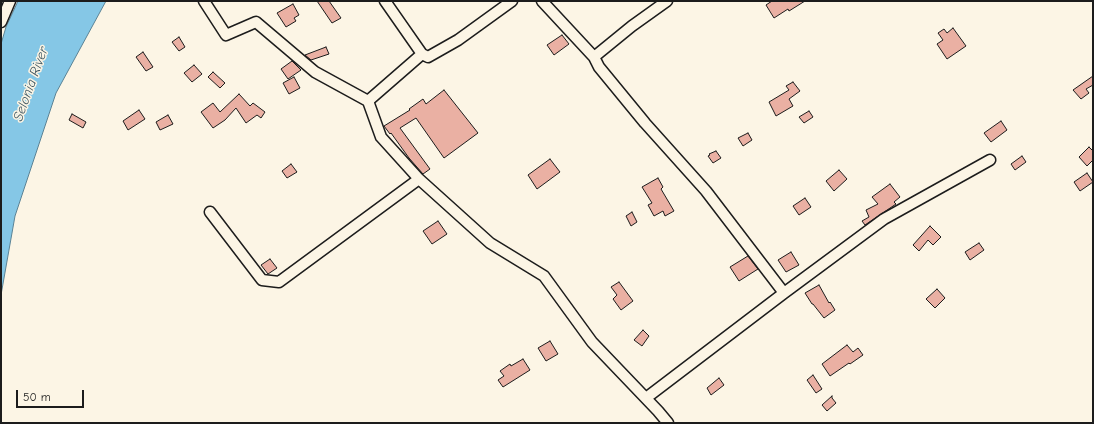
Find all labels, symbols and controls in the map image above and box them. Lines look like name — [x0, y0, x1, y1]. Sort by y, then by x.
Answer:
water label: Selonia River — [10, 45, 52, 123]
scale bar — [18, 382, 86, 408]
text: 50 m — [23, 390, 51, 404]

